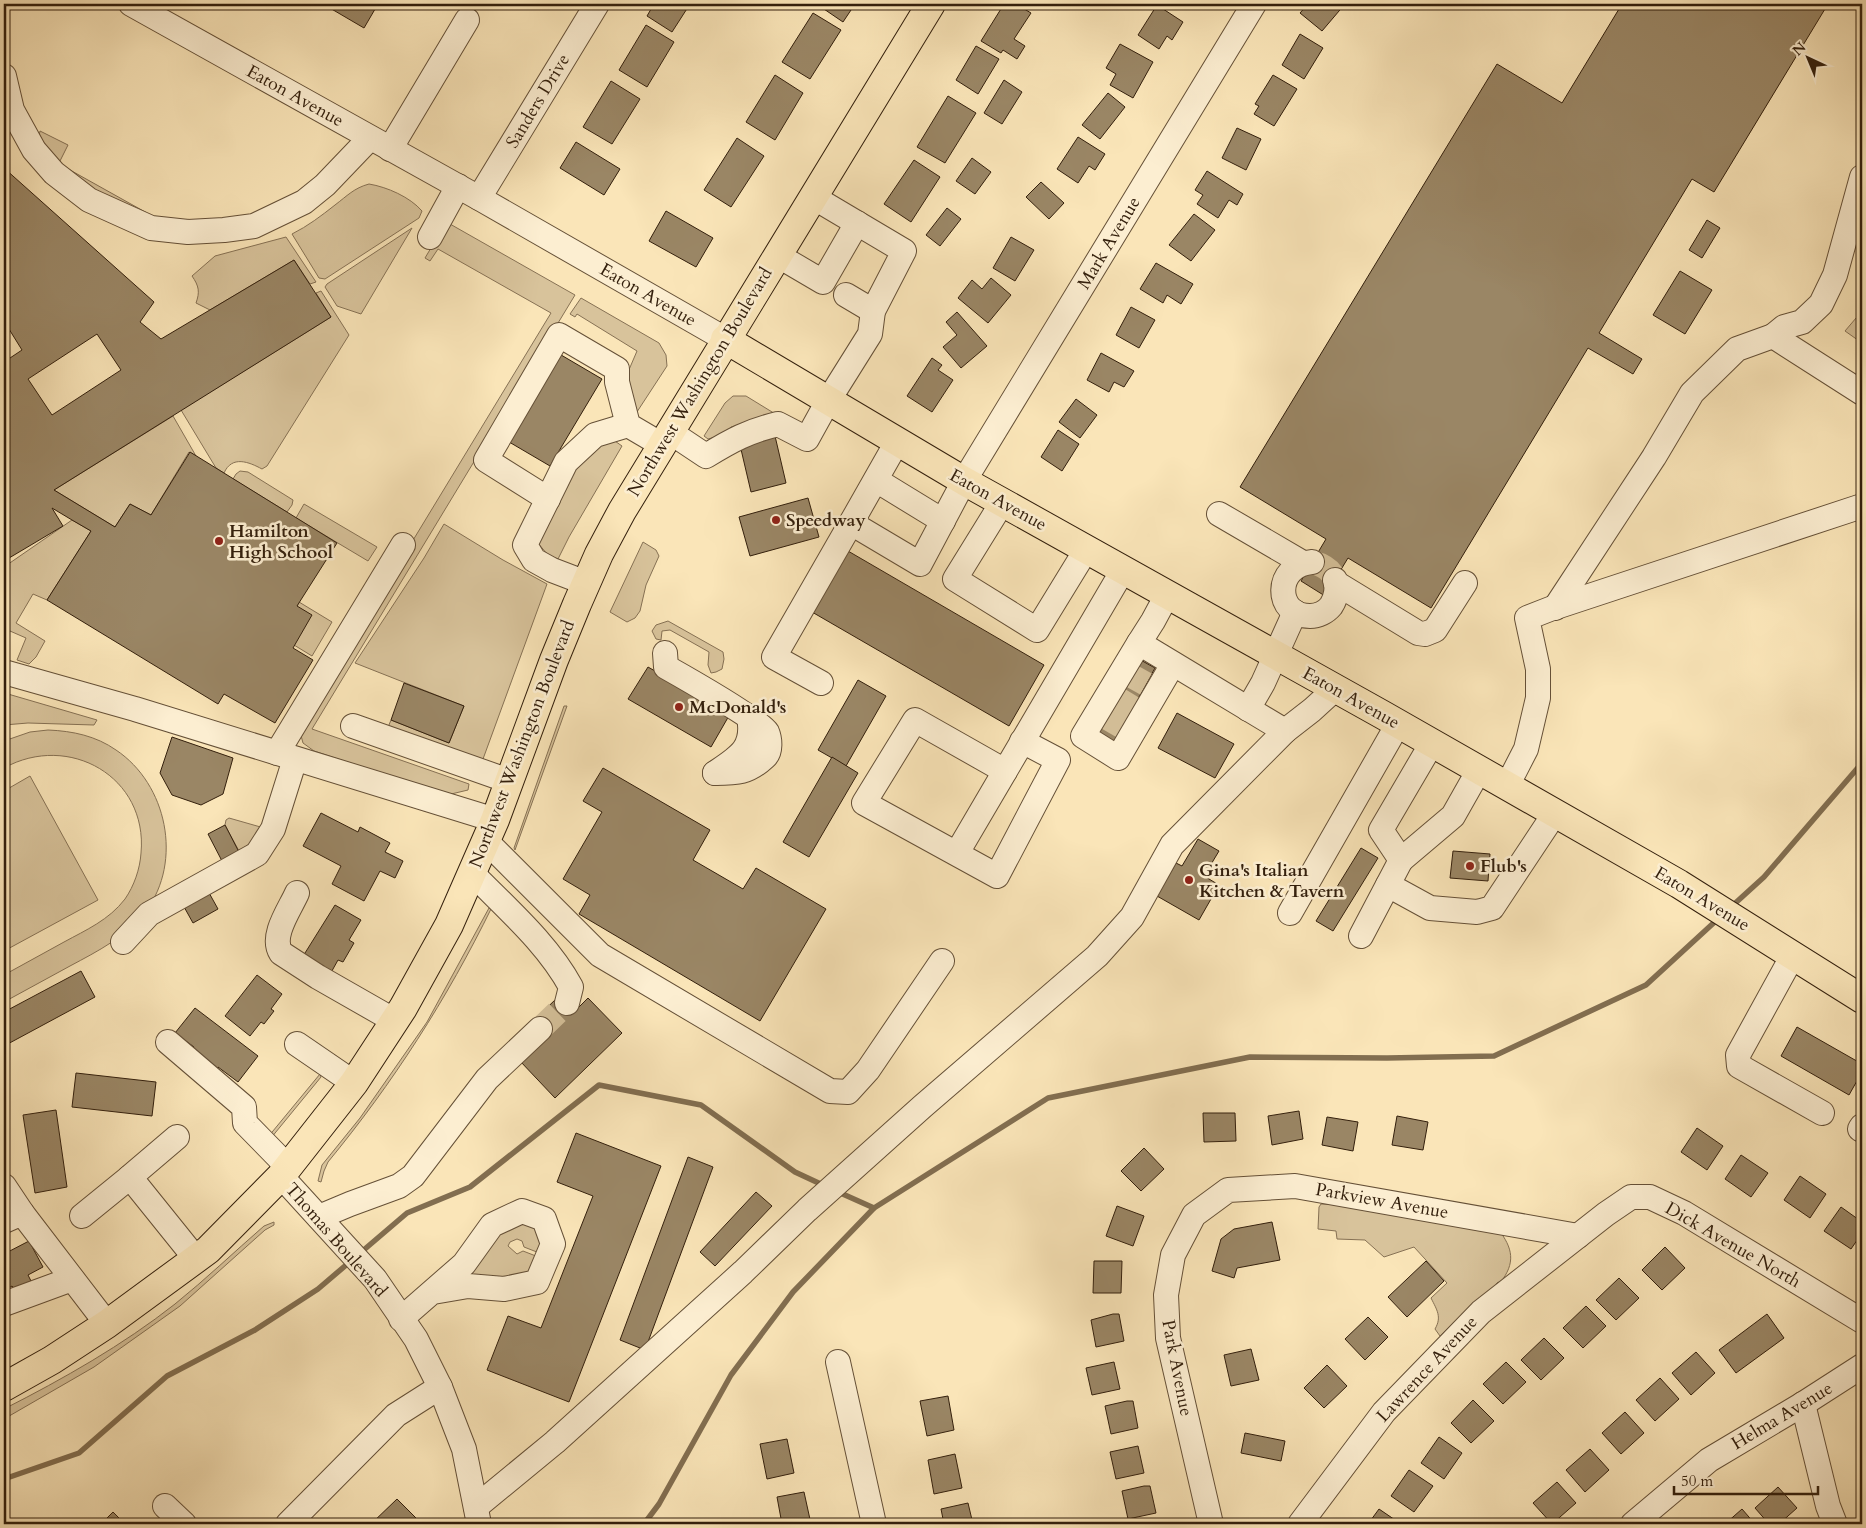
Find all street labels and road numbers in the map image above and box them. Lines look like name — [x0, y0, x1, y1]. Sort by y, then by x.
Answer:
street label: Sanders Drive — [500, 49, 576, 153]
street label: Eaton Avenue — [242, 59, 348, 133]
street label: Mark Avenue — [1071, 192, 1147, 294]
street label: Eaton Avenue — [595, 257, 701, 333]
street label: Northwest Washington Boulevard — [621, 262, 779, 501]
street label: Eaton Avenue — [945, 463, 1051, 537]
street label: Northwest Washington Boulevard — [463, 616, 581, 871]
street label: Eaton Avenue — [1298, 661, 1404, 735]
street label: Eaton Avenue — [1649, 861, 1755, 937]
street label: Thomas Boulevard — [279, 1177, 393, 1303]
street label: Parkview Avenue — [1314, 1177, 1450, 1225]
street label: Dick Avenue North — [1661, 1196, 1806, 1294]
street label: Lawrence Avenue — [1371, 1310, 1483, 1428]
street label: Park Avenue — [1155, 1318, 1199, 1418]
street label: Helma Avenue — [1727, 1376, 1837, 1456]

